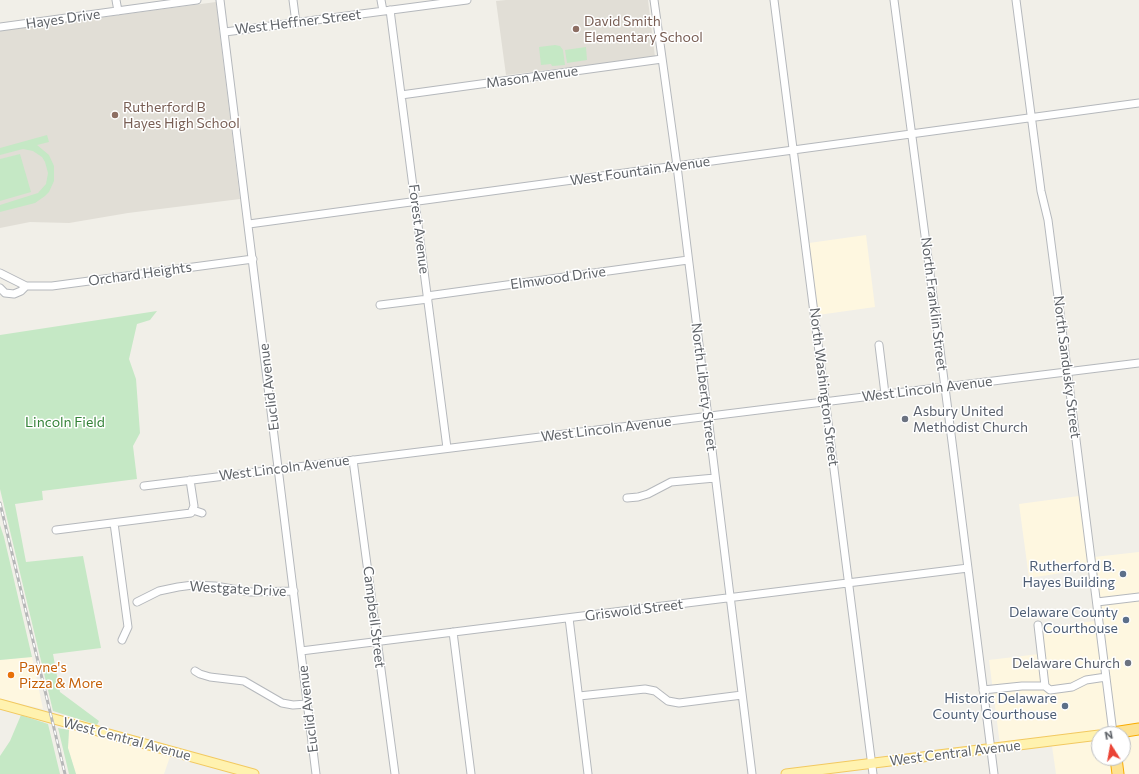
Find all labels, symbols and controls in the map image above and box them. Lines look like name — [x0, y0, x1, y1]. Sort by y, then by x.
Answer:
street label: Hayes Drive — [25, 5, 101, 33]
street label: West Heffner Street — [234, 6, 362, 38]
place label: David Smith Elementary School — [584, 13, 703, 46]
marker: David Smith Elementary School — [571, 24, 581, 34]
street label: Mason Avenue — [485, 62, 579, 92]
place label: Rutherford B Hayes High School — [123, 99, 240, 132]
marker: Rutherford B Hayes High School — [110, 110, 120, 120]
street label: West Fountain Avenue — [569, 153, 711, 189]
street label: Forest Avenue — [405, 183, 433, 275]
street label: North Franklin Street — [917, 236, 951, 372]
street label: Orchard Heights — [87, 258, 193, 290]
street label: Elmwood Drive — [509, 263, 607, 293]
street label: North Sandusky Street — [1050, 295, 1084, 439]
street label: North Washington Street — [806, 307, 842, 467]
street label: North Liberty Street — [688, 322, 720, 452]
street label: Euclid Avenue — [255, 342, 283, 432]
street label: West Lincoln Avenue — [861, 373, 993, 405]
place label: Asbury United Methodist Church — [913, 403, 1028, 436]
street label: West Lincoln Avenue — [540, 413, 672, 445]
park label: Lincoln Field — [25, 414, 105, 430]
marker: Asbury United Methodist Church — [900, 414, 910, 424]
street label: West Lincoln Avenue — [218, 452, 350, 484]
place label: Rutherford B. Hayes Building — [1023, 558, 1115, 590]
street label: Campbell Street — [359, 565, 389, 669]
marker: Rutherford B. Hayes Building — [1118, 569, 1128, 579]
street label: Westgate Drive — [189, 578, 287, 600]
street label: Griswold Street — [584, 596, 684, 624]
place label: Delaware County Courthouse — [1009, 604, 1118, 636]
marker: Delaware County Courthouse — [1121, 615, 1131, 625]
place label: Delaware Church — [1012, 655, 1120, 671]
marker: Delaware Church — [1123, 658, 1133, 668]
place label: Payne's Pizza & More — [19, 659, 103, 692]
street label: Euclid Avenue — [294, 664, 322, 754]
marker: Payne's Pizza & More — [6, 670, 16, 680]
place label: Historic Delaware County Courthouse — [932, 690, 1057, 722]
marker: Historic Delaware County Courthouse — [1060, 701, 1070, 711]
street label: West Central Avenue — [61, 714, 193, 764]
north arrow — [1091, 726, 1131, 766]
text: N — [1104, 728, 1114, 742]
street label: West Central Avenue — [889, 737, 1021, 769]

